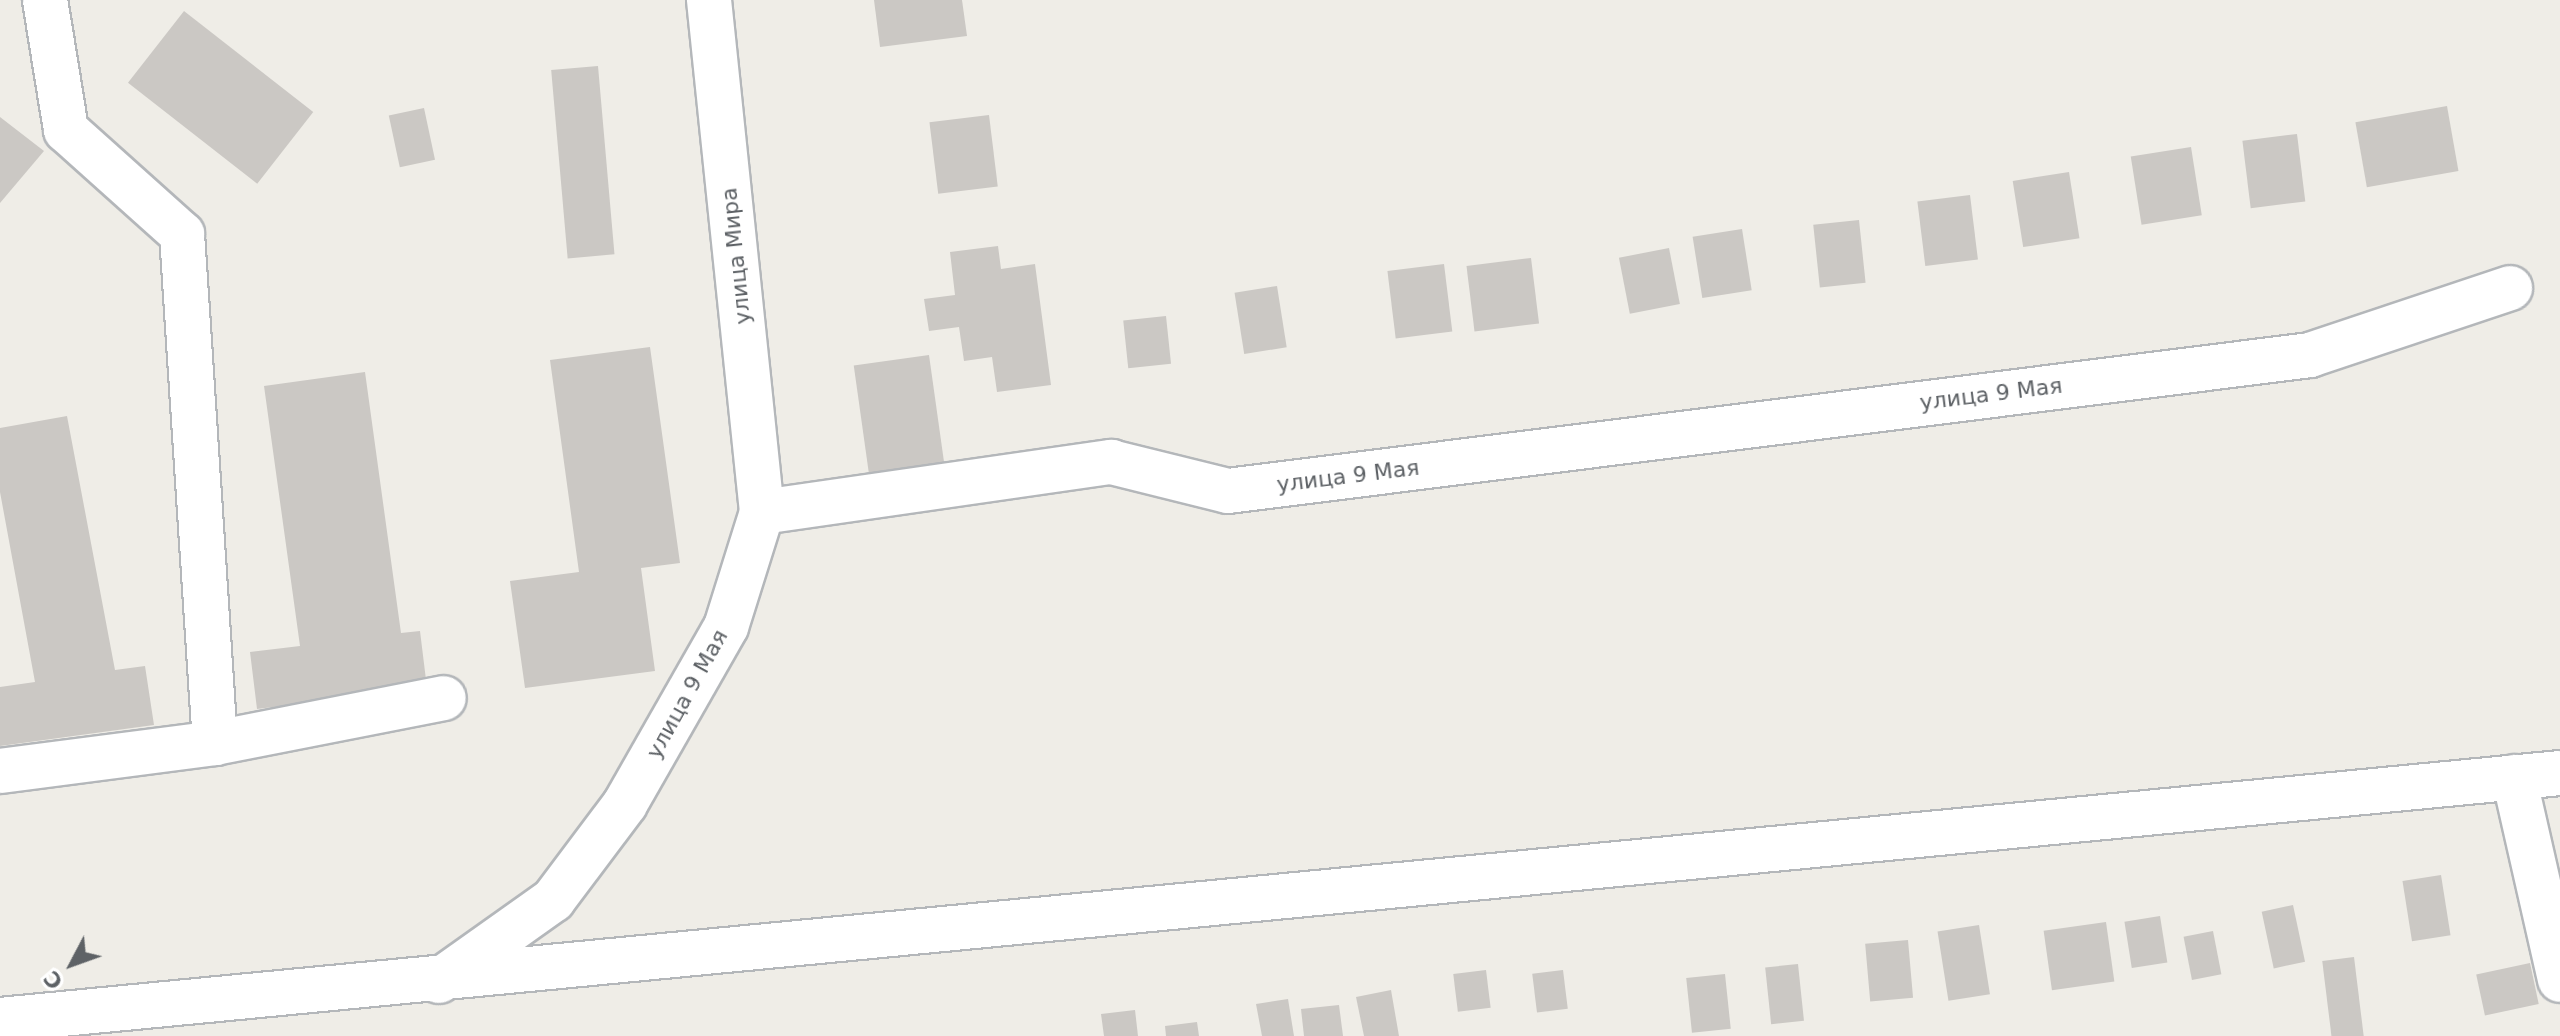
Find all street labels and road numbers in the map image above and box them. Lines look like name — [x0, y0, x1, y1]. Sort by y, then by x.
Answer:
street label: улица Мира — [716, 186, 756, 326]
street label: улица 9 Мая — [1918, 372, 2064, 416]
street label: улица 9 Мая — [1275, 454, 1421, 498]
street label: улица 9 Мая — [641, 625, 733, 763]

